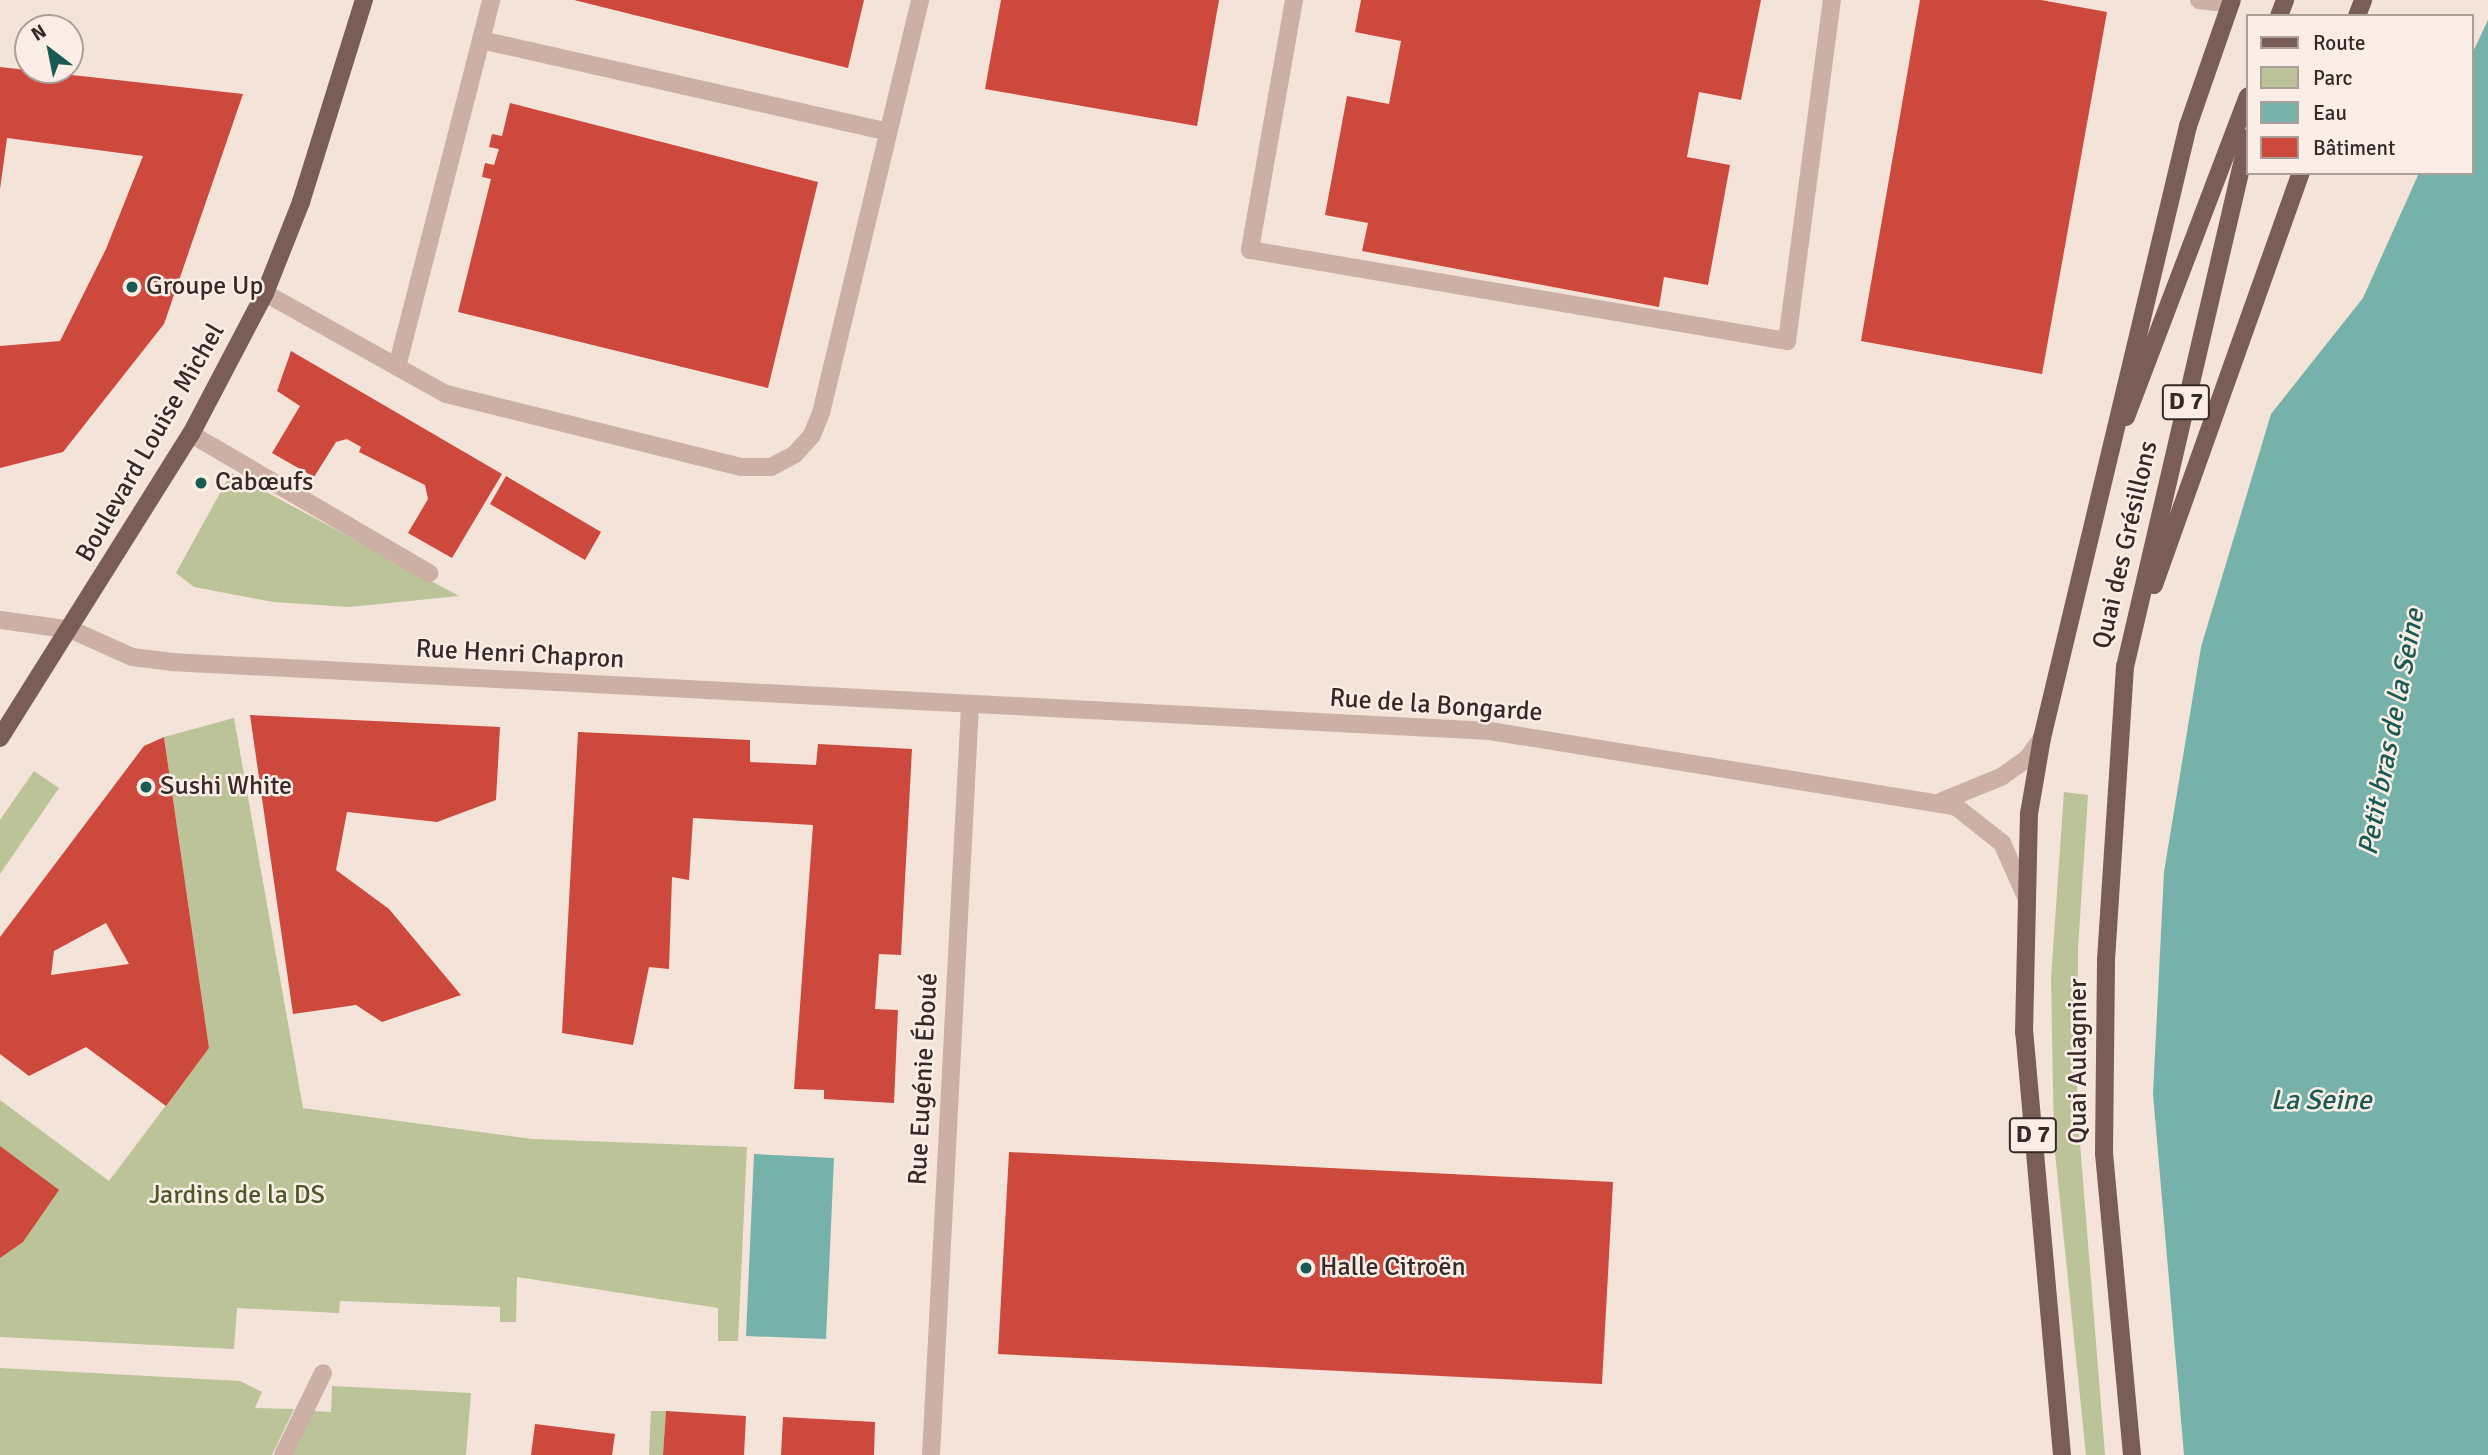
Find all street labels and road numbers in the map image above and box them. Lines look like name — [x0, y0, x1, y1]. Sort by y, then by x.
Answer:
street label: Boulevard Louise Michel — [70, 318, 232, 568]
road number: D 7 — [2162, 382, 2210, 422]
street label: Quai des Grésillons — [2087, 438, 2165, 652]
street label: Rue Henri Chapron — [415, 634, 625, 676]
street label: Rue de la Bongarde — [1328, 683, 1544, 729]
street label: Rue Eugénie Éboué — [903, 972, 945, 1186]
street label: Quai Aulagnier — [2063, 978, 2095, 1144]
road number: D 7 — [2008, 1114, 2058, 1156]

